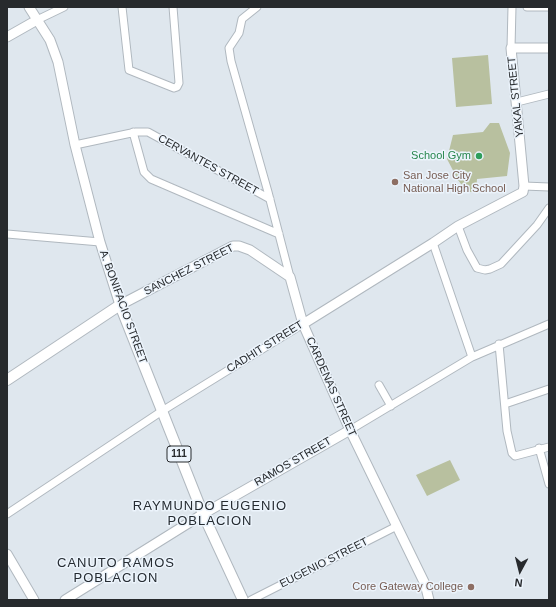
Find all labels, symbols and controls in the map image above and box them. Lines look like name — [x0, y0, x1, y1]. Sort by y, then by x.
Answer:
street label: YAKAL STREET — [505, 56, 527, 138]
street label: CERVANTES STREET — [156, 132, 260, 198]
place label: School Gym — [411, 149, 471, 163]
marker: School Gym — [474, 151, 484, 161]
place label: San Jose City National High School — [403, 169, 506, 195]
marker: San Jose City National High School — [390, 177, 400, 187]
street label: SANCHEZ STREET — [142, 242, 236, 298]
street label: A. BONIFACIO STREET — [96, 248, 150, 366]
street label: CADHIT STREET — [224, 318, 306, 376]
street label: CARDENAS STREET — [303, 335, 359, 439]
street label: RAMOS STREET — [252, 435, 334, 489]
road number: 111 — [167, 446, 191, 462]
district label: RAYMUNDO EUGENIO POBLACION — [133, 498, 287, 529]
street label: EUGENIO STREET — [278, 535, 370, 591]
north arrow — [500, 551, 540, 591]
district label: CANUTO RAMOS POBLACION — [57, 555, 175, 586]
text: N — [514, 576, 523, 589]
place label: Core Gateway College — [352, 580, 463, 594]
marker: Core Gateway College — [466, 582, 476, 592]

